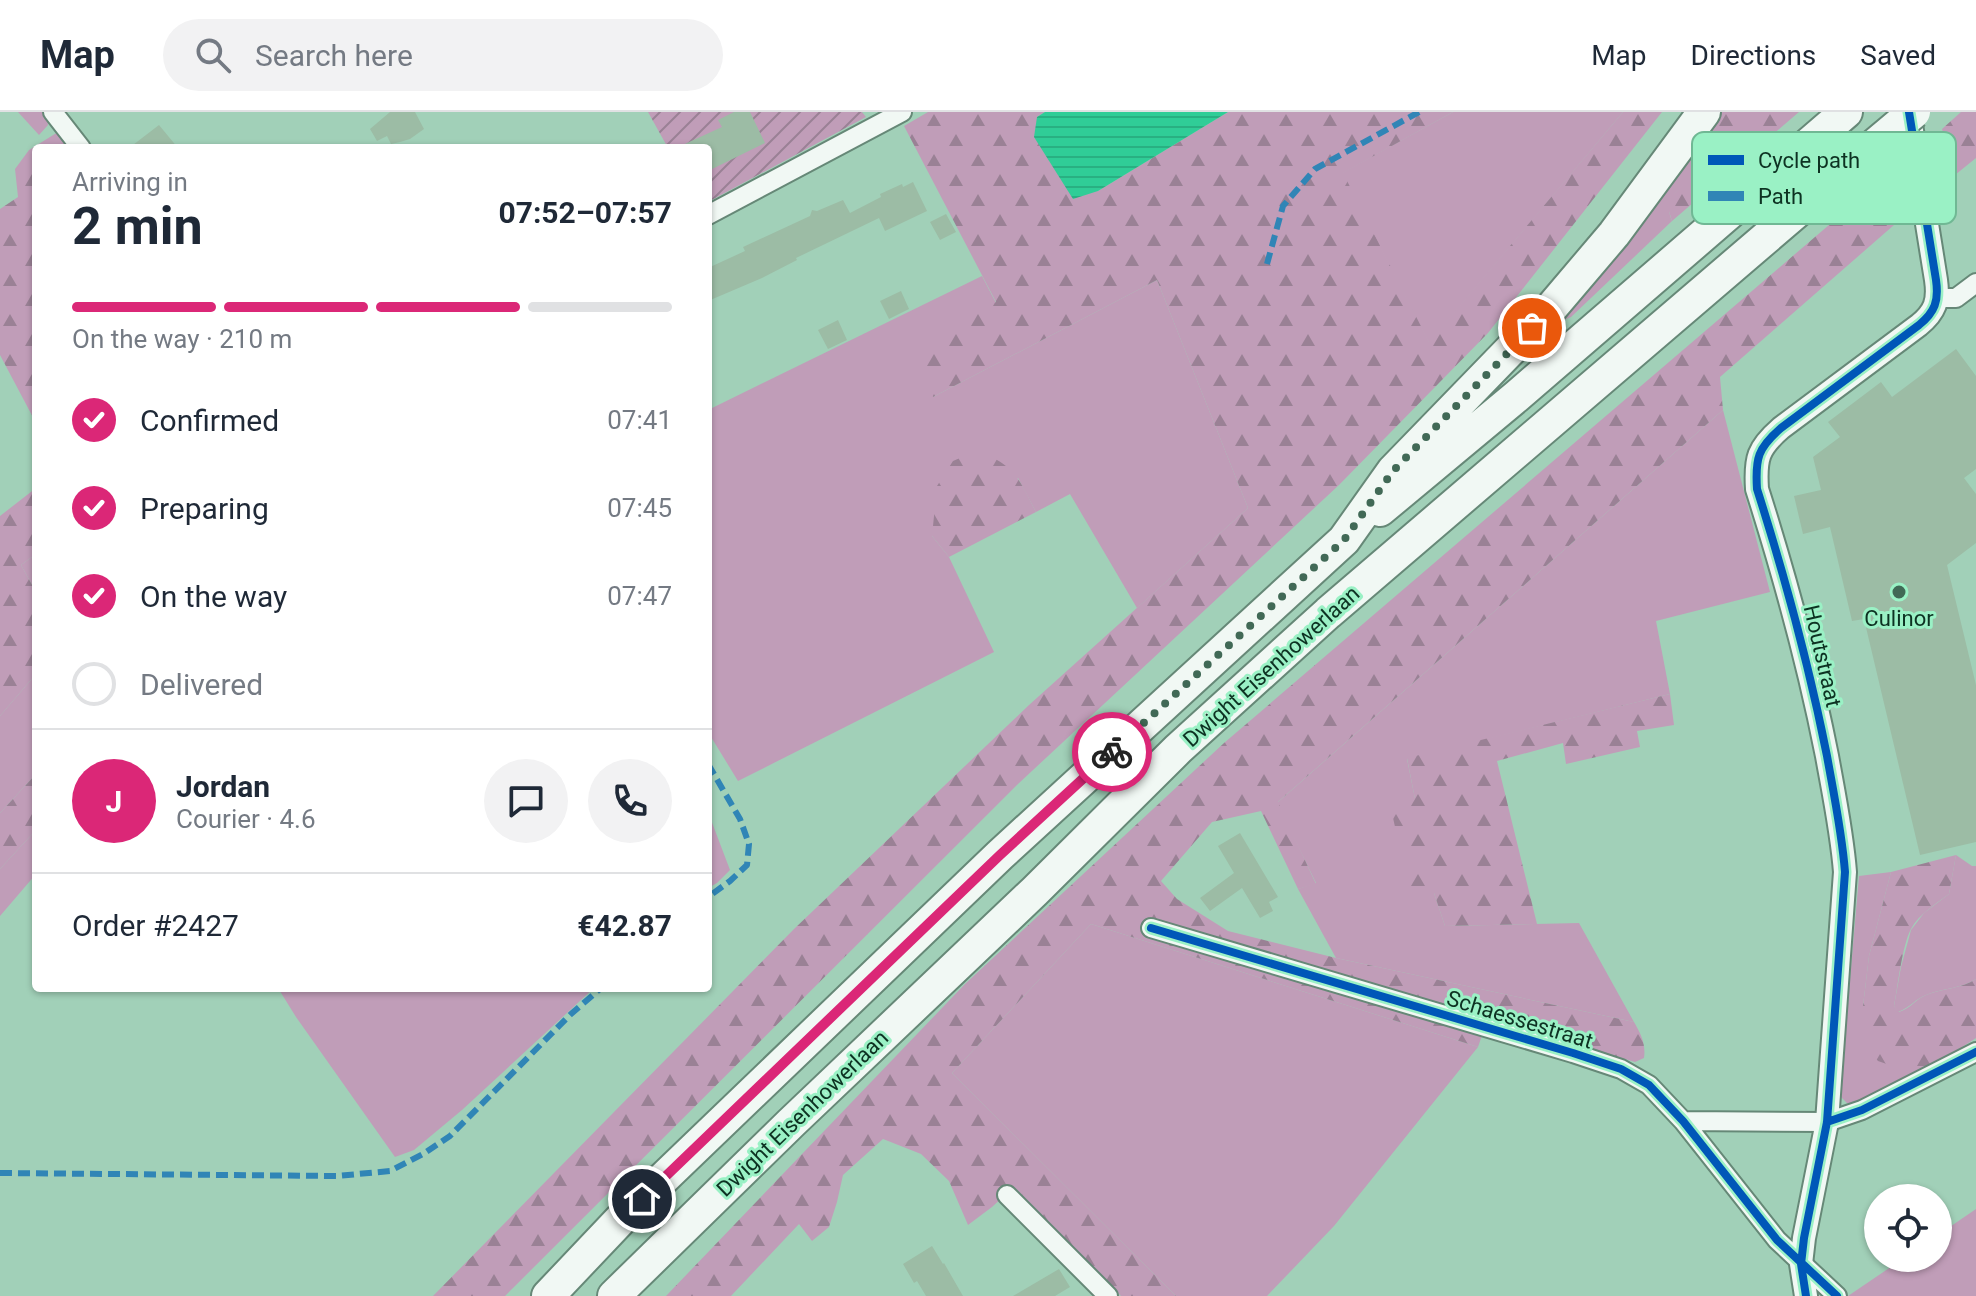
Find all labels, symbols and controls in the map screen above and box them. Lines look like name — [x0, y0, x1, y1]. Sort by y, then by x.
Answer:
search box — [163, 19, 723, 91]
text: Map — [40, 33, 115, 77]
icon: search — [191, 33, 235, 77]
text: Search here — [255, 38, 413, 73]
text: Map — [1591, 39, 1647, 72]
text: Directions — [1691, 39, 1816, 72]
text: Saved — [1860, 39, 1936, 72]
legend — [1692, 132, 1956, 224]
text: Cycle path — [1758, 148, 1860, 173]
text: Arriving in — [72, 167, 188, 197]
text: Path — [1758, 184, 1803, 209]
text: 07:52–07:57 — [498, 195, 672, 230]
text: 2 min — [72, 196, 203, 257]
pin — [1498, 294, 1566, 362]
icon: bag — [1510, 306, 1554, 350]
text: On the way · 210 m — [72, 324, 292, 354]
icon: check — [72, 398, 116, 442]
text: Confirmed — [140, 403, 279, 438]
text: 07:41 — [607, 405, 672, 435]
icon: check — [72, 486, 116, 530]
text: Preparing — [140, 491, 269, 526]
text: 07:45 — [607, 493, 672, 523]
icon: check — [72, 574, 116, 618]
text: On the way — [140, 579, 287, 614]
text: 07:47 — [607, 581, 672, 611]
street label: Dwight Eisenhowerlaan — [1178, 581, 1364, 752]
marker: Culinor — [1890, 583, 1908, 601]
street label: Houtstraat — [1799, 602, 1846, 710]
place label: Culinor — [1864, 606, 1934, 631]
text: Delivered — [140, 667, 263, 702]
courier — [1072, 712, 1152, 792]
icon: bike — [1090, 730, 1134, 774]
button: chat — [484, 759, 568, 843]
button: phone — [588, 759, 672, 843]
text: Jordan — [176, 769, 270, 804]
text: J — [106, 784, 122, 819]
text: Courier · 4.6 — [176, 804, 316, 834]
text: Order #2427 — [72, 908, 239, 943]
text: €42.87 — [577, 908, 672, 943]
street label: Schaessestraat — [1444, 985, 1596, 1054]
street label: Dwight Eisenhowerlaan — [712, 1025, 893, 1202]
pin — [608, 1165, 676, 1233]
icon: home — [620, 1177, 664, 1221]
map controls — [1864, 1184, 1952, 1272]
button: locate — [1864, 1184, 1952, 1272]

